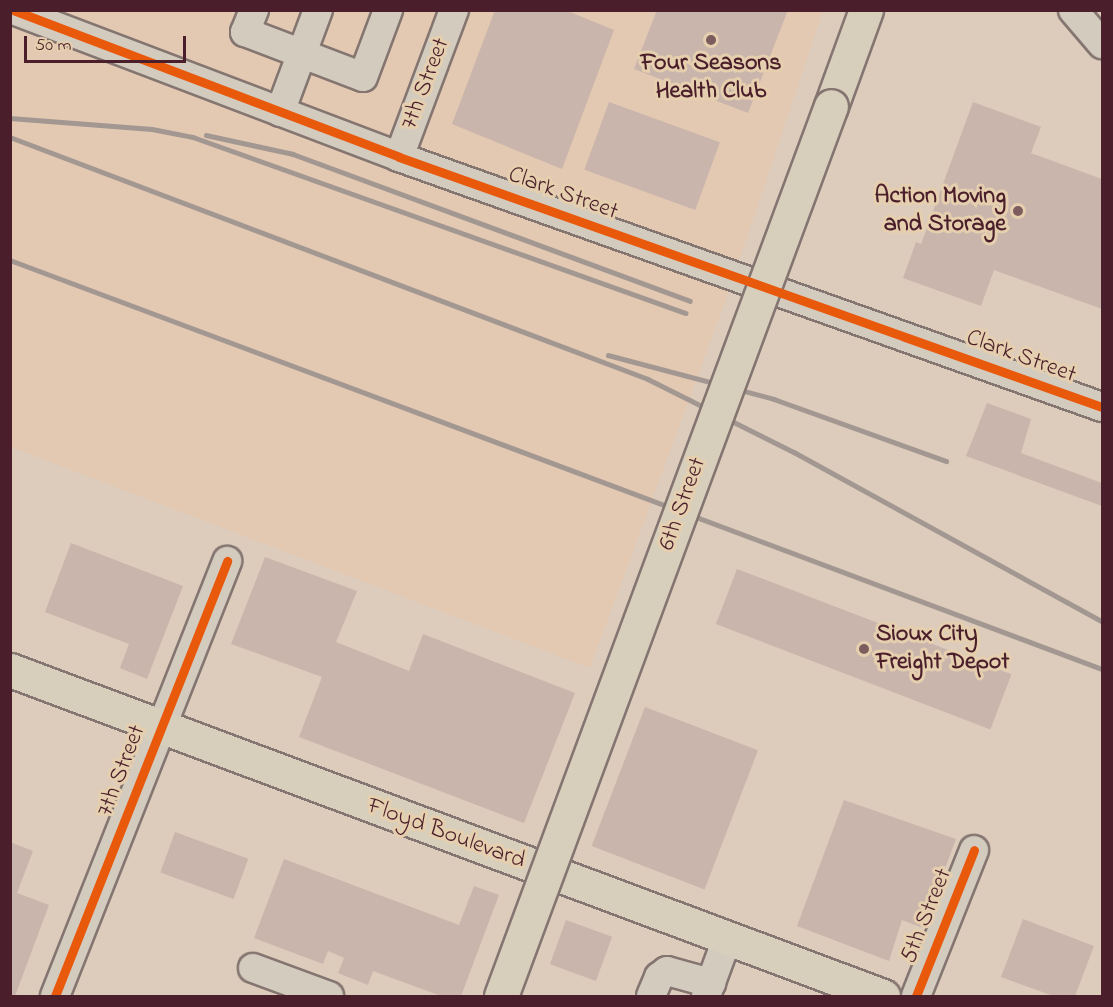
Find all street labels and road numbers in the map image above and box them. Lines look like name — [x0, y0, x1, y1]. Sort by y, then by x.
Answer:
street label: 7th Street — [395, 34, 457, 134]
street label: Clark Street — [504, 161, 622, 227]
street label: Clark Street — [962, 324, 1080, 390]
street label: 6th Street — [653, 454, 713, 554]
street label: 7th Street — [91, 721, 153, 821]
street label: Floyd Boulevard — [363, 792, 529, 876]
street label: 5th Street — [895, 864, 959, 968]

